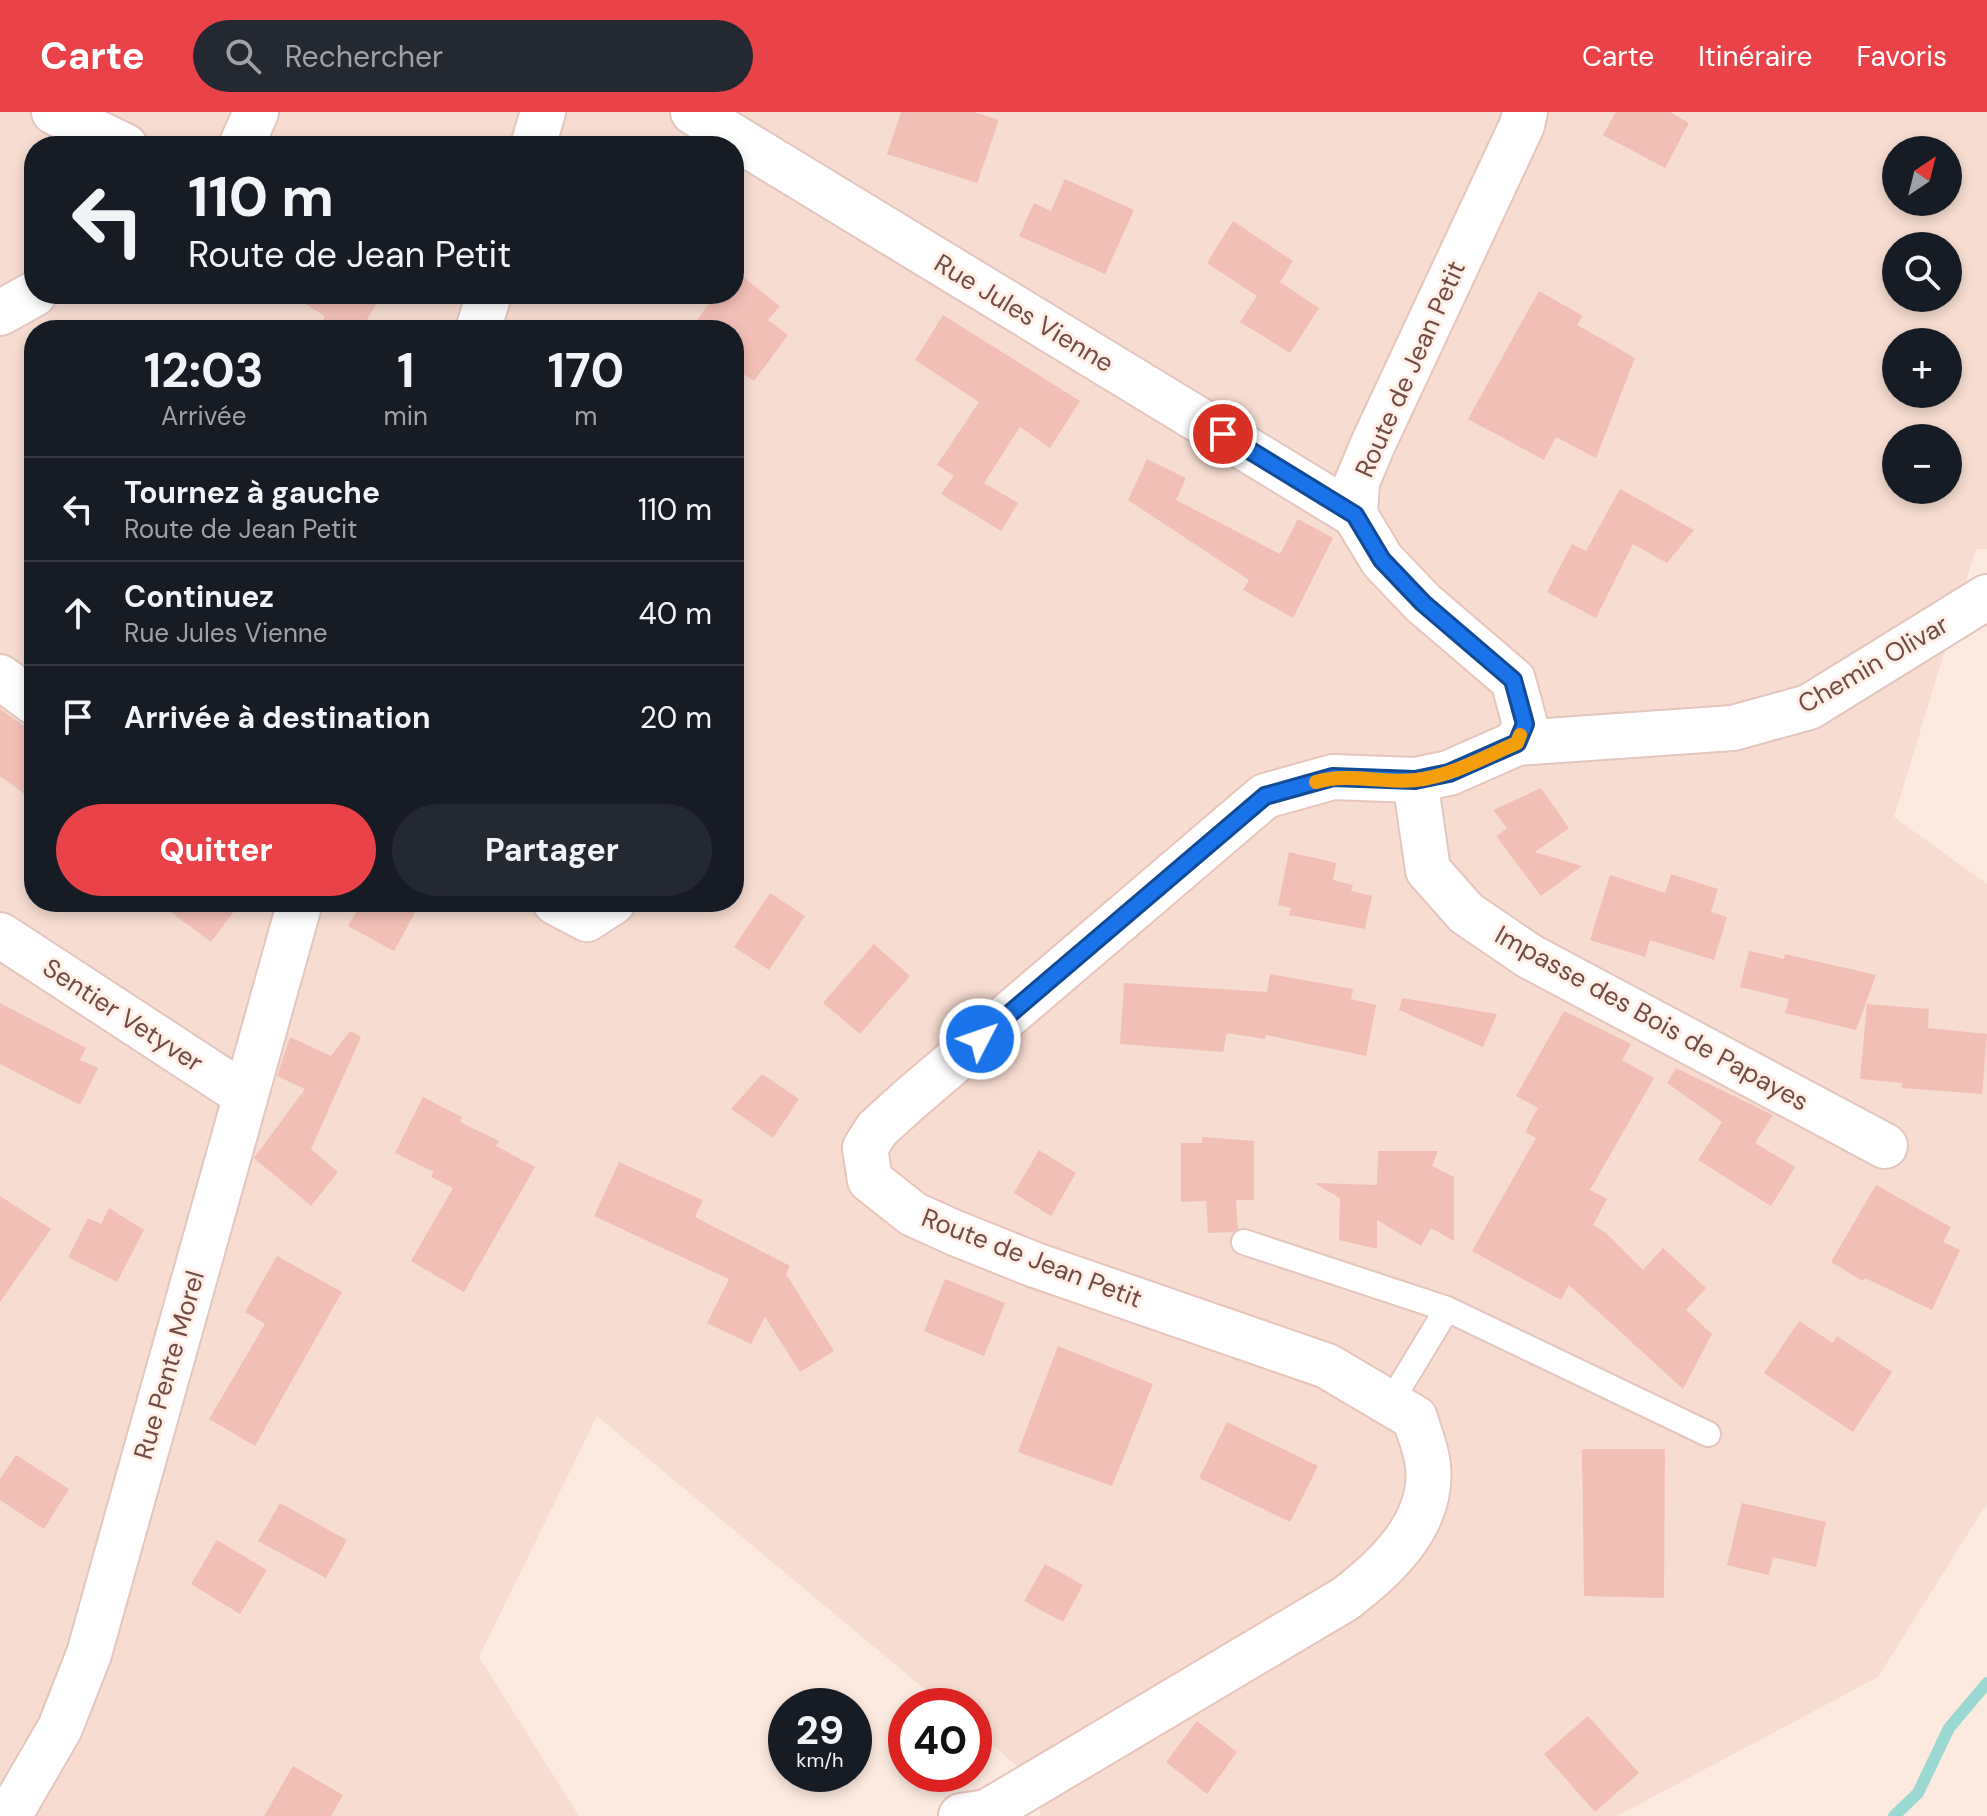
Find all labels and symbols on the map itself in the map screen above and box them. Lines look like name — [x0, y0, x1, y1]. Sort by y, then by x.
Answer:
north arrow — [1882, 136, 1962, 216]
street label: Rue Jules Vienne — [928, 246, 1120, 380]
street label: Route de Jean Petit — [1347, 255, 1473, 483]
pin — [1189, 400, 1257, 468]
street label: Chemin Olivar — [1791, 607, 1955, 721]
street label: Impasse des Bois de Papayes — [1489, 917, 1815, 1119]
street label: Sentier Vetyver — [36, 950, 210, 1080]
position arrow — [938, 997, 1022, 1081]
street label: Route de Jean Petit — [917, 1200, 1147, 1316]
street label: Rue Pente Morel — [126, 1267, 212, 1463]
speed limit sign: 40 — [888, 1688, 992, 1792]

